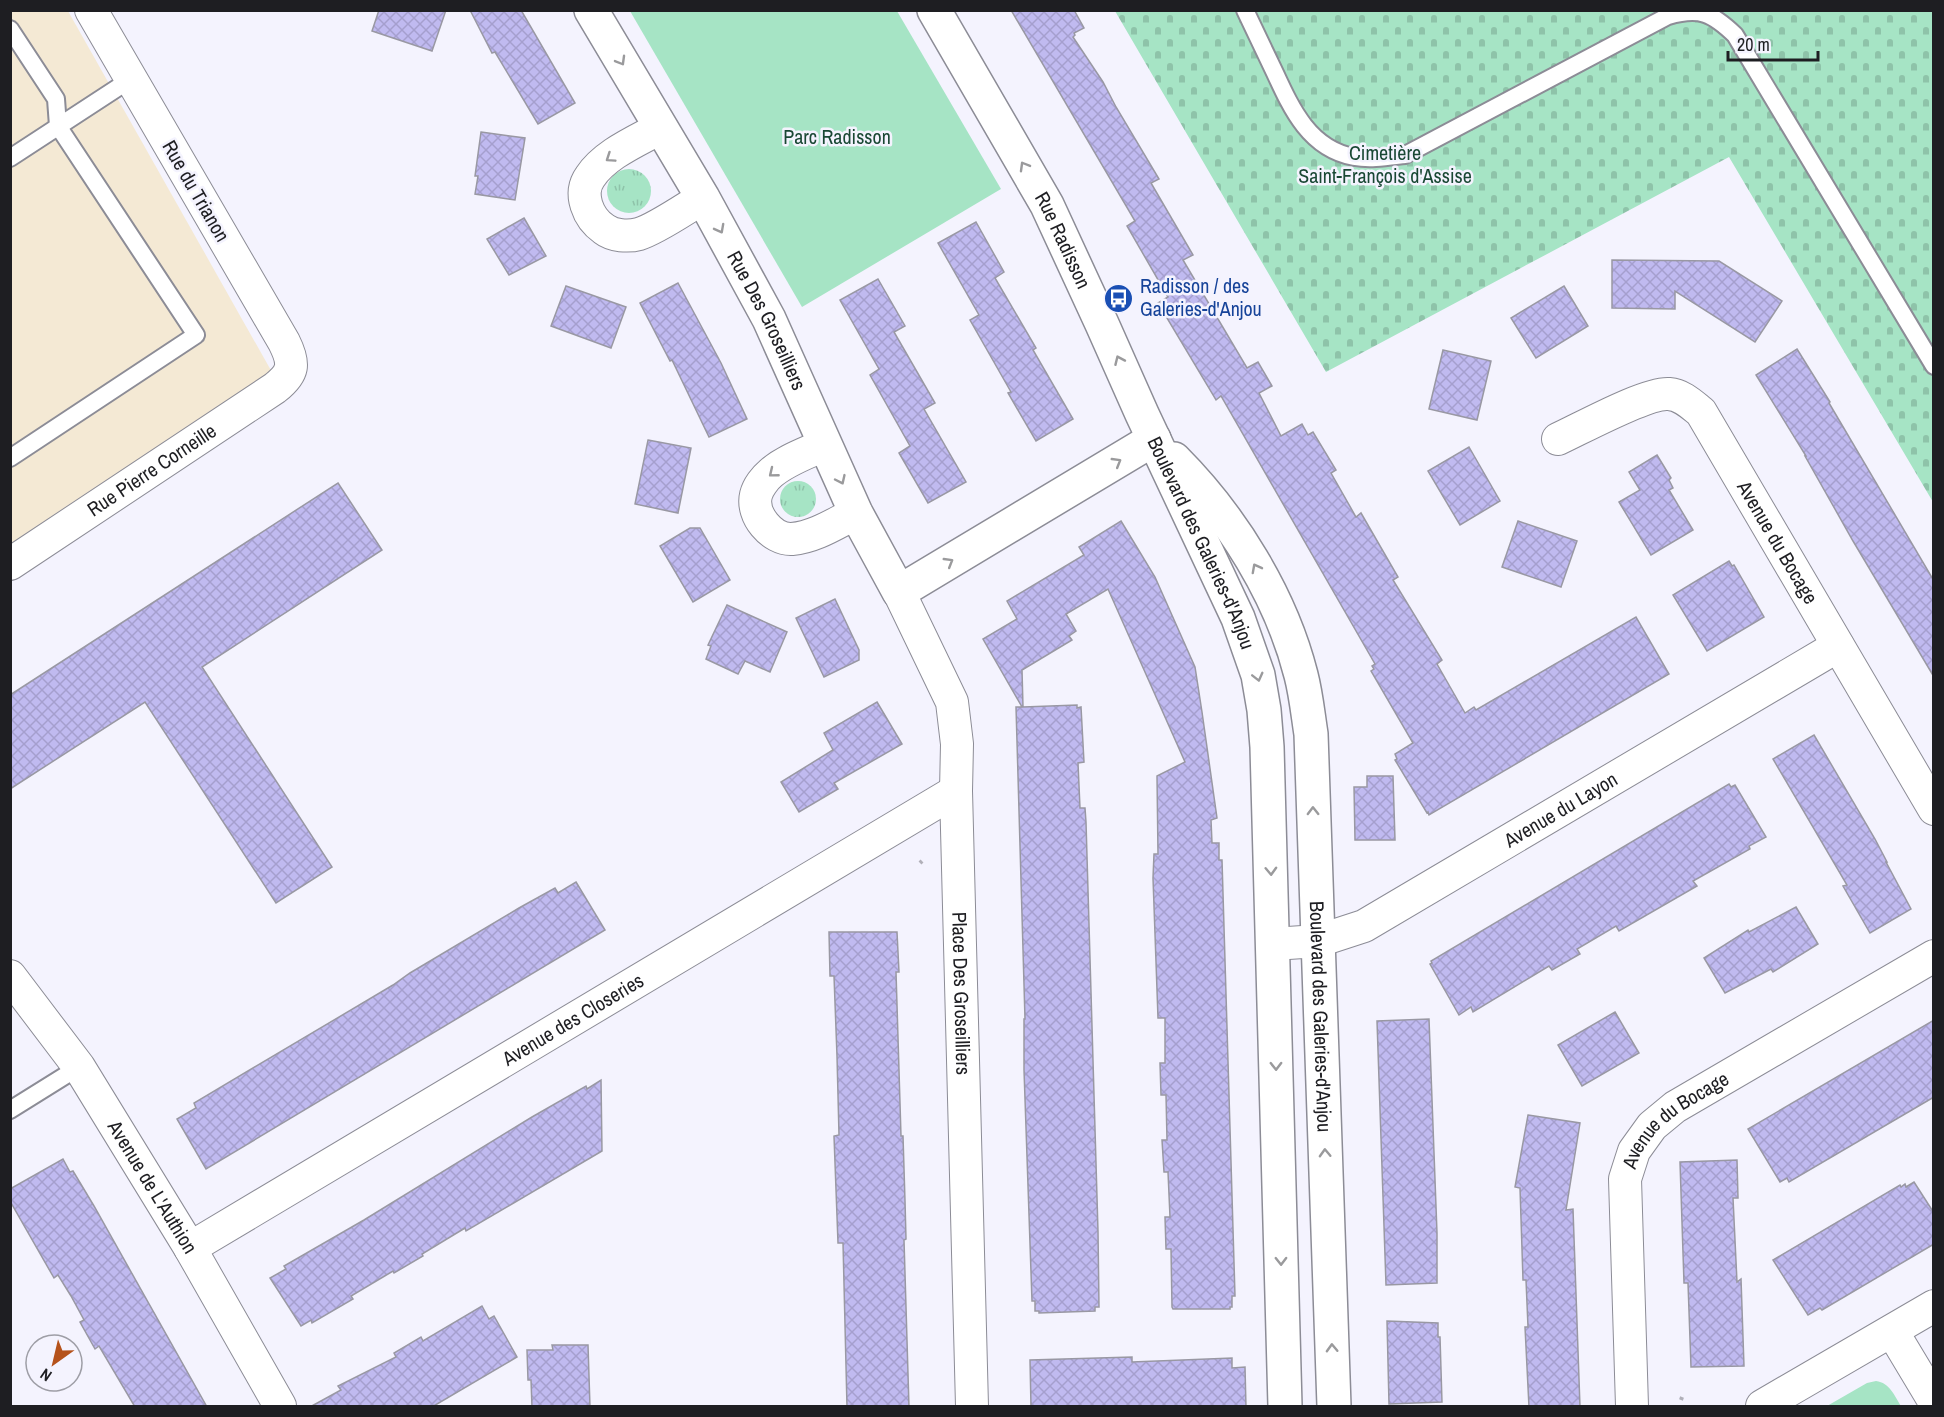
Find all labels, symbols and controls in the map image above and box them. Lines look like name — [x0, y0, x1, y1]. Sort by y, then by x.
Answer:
scale bar — [1728, 24, 1818, 62]
text: 20 m — [1737, 32, 1770, 57]
one-way arrow — [614, 55, 625, 65]
park label: Parc Radisson — [783, 123, 891, 150]
street label: Rue du Trianon — [156, 135, 236, 246]
park label: Cimetière Saint-François d'Assise — [1298, 139, 1472, 189]
one-way arrow — [606, 151, 617, 162]
one-way arrow — [1020, 162, 1031, 172]
street label: Rue Radisson — [1029, 186, 1098, 293]
one-way arrow — [713, 223, 724, 233]
street label: Rue Des Groseilliers — [721, 246, 813, 394]
place label: Radisson / des Galeries-d'Anjou — [1140, 272, 1262, 322]
bus stop icon: Radisson / des Galeries-d'Anjou — [1103, 282, 1135, 314]
one-way arrow — [1114, 356, 1126, 367]
street label: Rue Pierre Corneille — [82, 417, 221, 522]
street label: Boulevard des Galeries-d'Anjou — [1141, 432, 1262, 653]
one-way arrow — [1111, 458, 1121, 470]
one-way arrow — [769, 466, 780, 477]
one-way arrow — [833, 474, 845, 485]
street label: Avenue du Bocage — [1731, 475, 1825, 609]
one-way arrow — [943, 558, 953, 570]
one-way arrow — [1252, 564, 1263, 574]
one-way arrow — [1250, 672, 1263, 682]
street label: Avenue du Layon — [1498, 765, 1622, 854]
one-way arrow — [1307, 807, 1319, 816]
one-way arrow — [1264, 866, 1277, 875]
street label: Boulevard des Galeries-d'Anjou — [1304, 901, 1339, 1133]
street label: Place Des Groseilliers — [946, 912, 977, 1075]
street label: Avenue des Closeries — [496, 966, 648, 1072]
one-way arrow — [1270, 1061, 1282, 1070]
street label: Avenue du Bocage — [1615, 1065, 1733, 1173]
street label: Avenue de L'Authion — [101, 1114, 204, 1258]
one-way arrow — [1319, 1149, 1332, 1158]
one-way arrow — [1275, 1256, 1287, 1265]
north arrow — [24, 1333, 84, 1393]
one-way arrow — [1326, 1344, 1339, 1353]
text: N — [36, 1364, 56, 1387]

